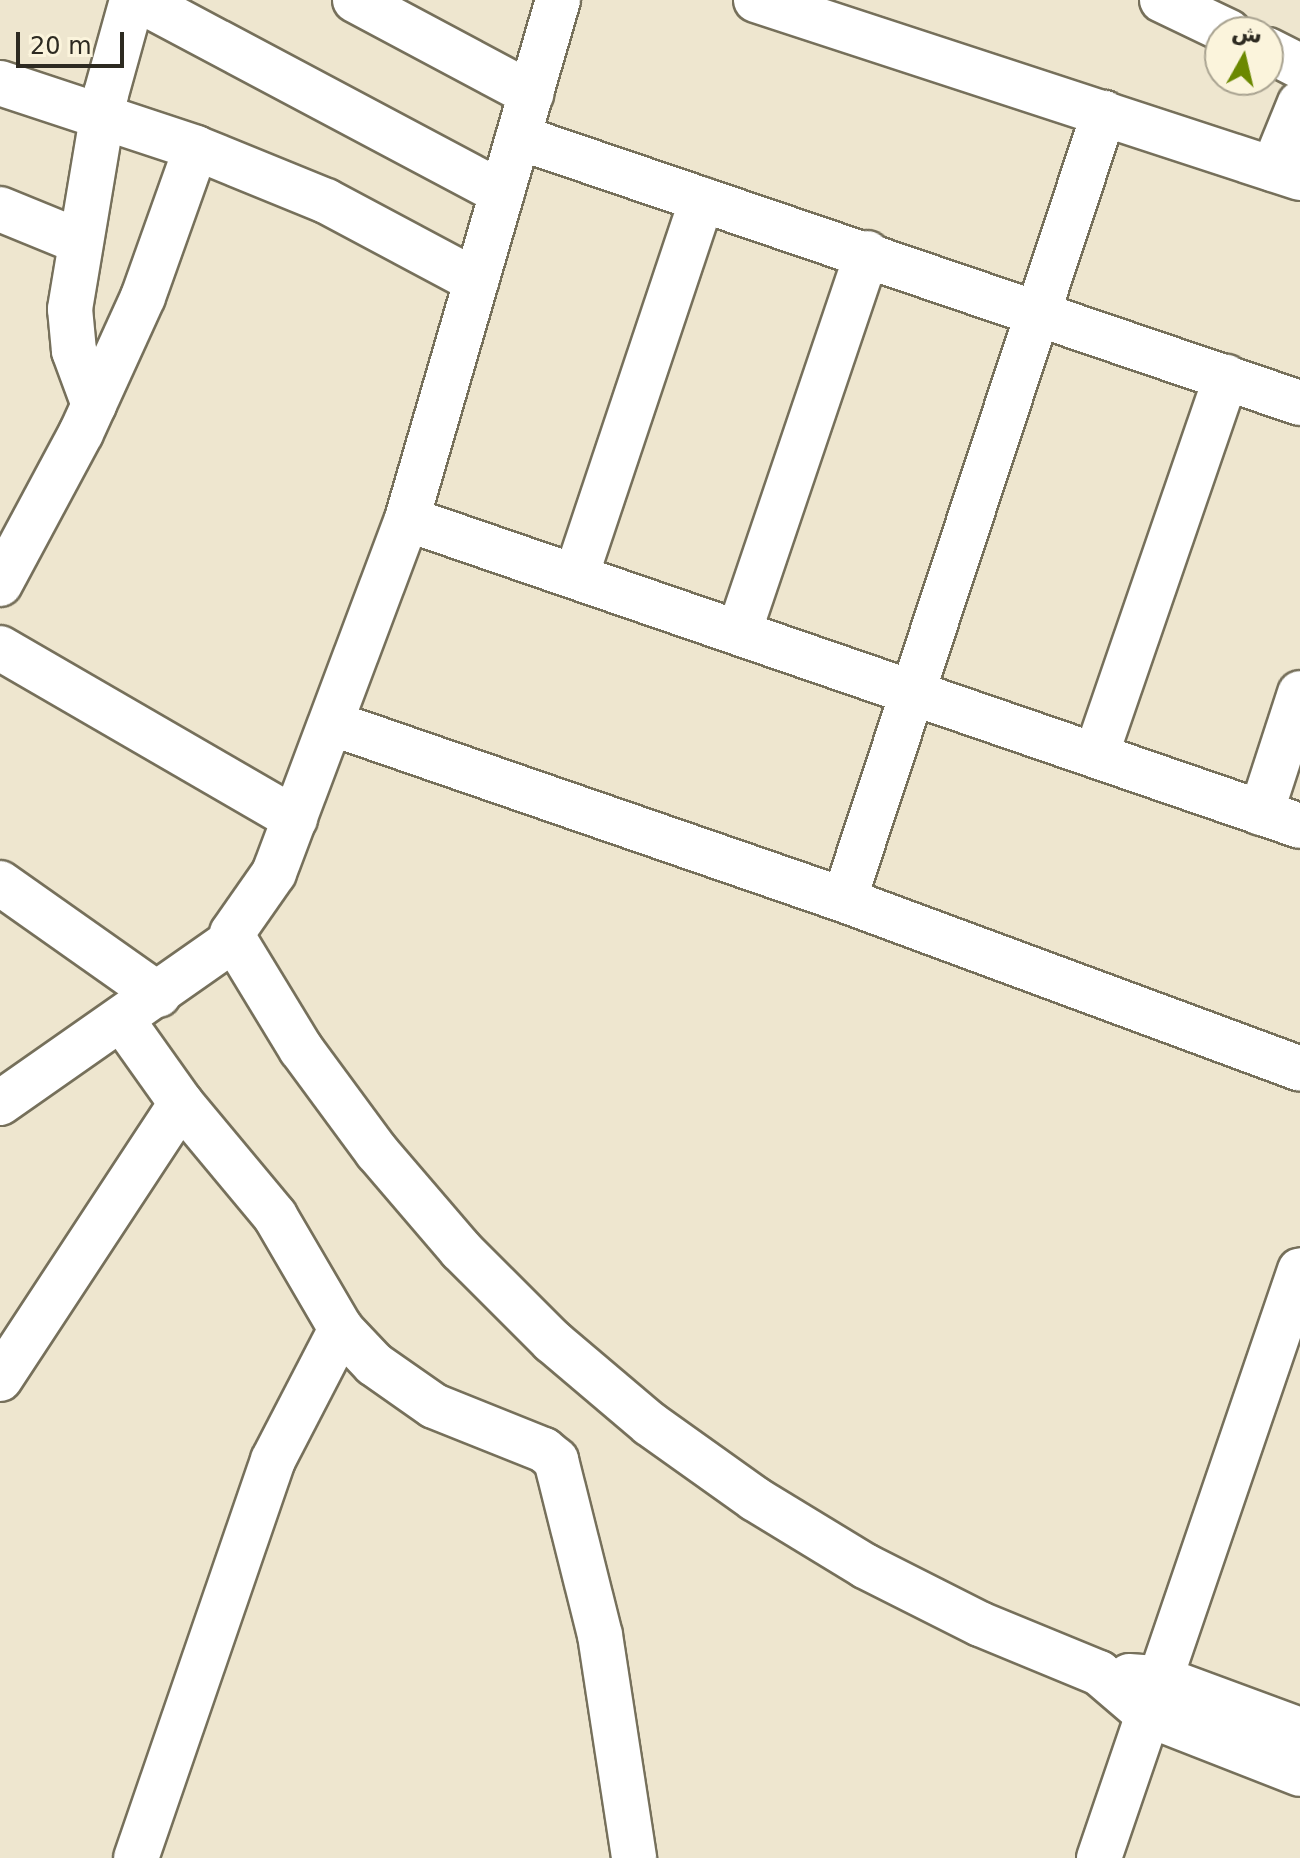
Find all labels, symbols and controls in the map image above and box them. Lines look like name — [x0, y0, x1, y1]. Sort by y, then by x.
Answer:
scale bar — [20, 16, 128, 66]
north arrow — [1204, 16, 1284, 96]
text: ش — [1230, 19, 1264, 48]
text: 20 m — [30, 32, 92, 60]

